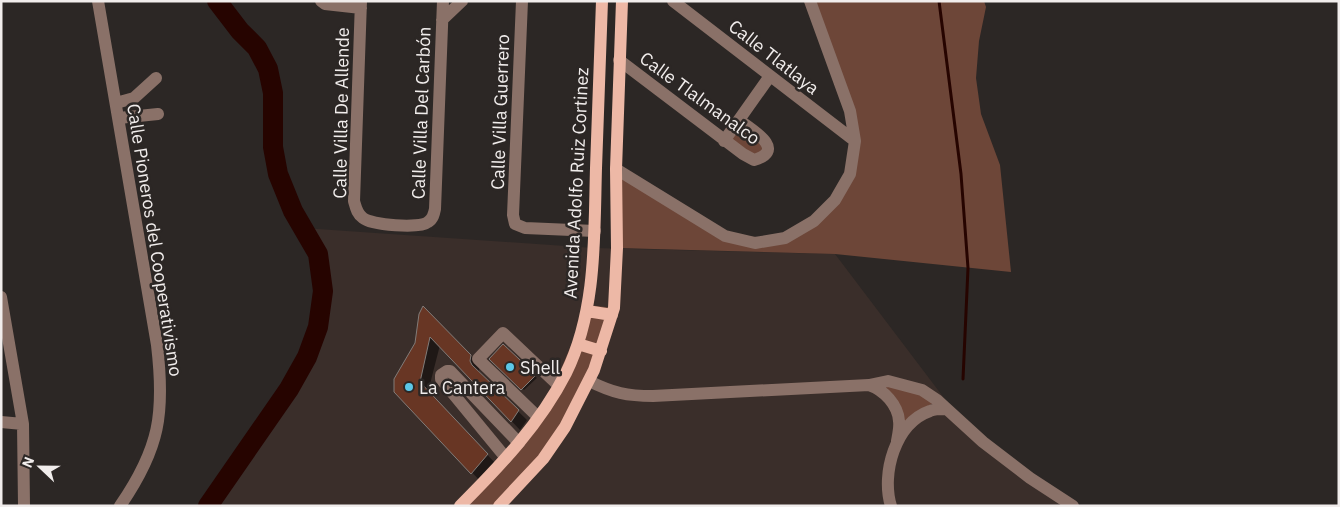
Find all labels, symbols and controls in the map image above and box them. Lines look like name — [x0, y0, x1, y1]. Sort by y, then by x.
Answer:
street label: Calle Tlatlaya — [724, 15, 824, 100]
street label: Calle Villa Del Carbón — [406, 26, 436, 200]
street label: Calle Villa De Allende — [328, 27, 354, 199]
street label: Calle Villa Guerrero — [486, 34, 514, 190]
street label: Calle Tlalmanalco — [635, 47, 765, 149]
street label: Avenida Adolfo Ruiz Cortinez — [558, 67, 594, 299]
street label: Calle Pioneros del Cooperativismo — [122, 102, 188, 378]
place label: Shell — [520, 356, 560, 379]
marker: Shell — [504, 361, 516, 373]
place label: La Cantera — [419, 376, 506, 399]
marker: La Cantera — [403, 381, 415, 393]
north arrow — [15, 442, 65, 492]
text: N — [18, 454, 38, 470]

